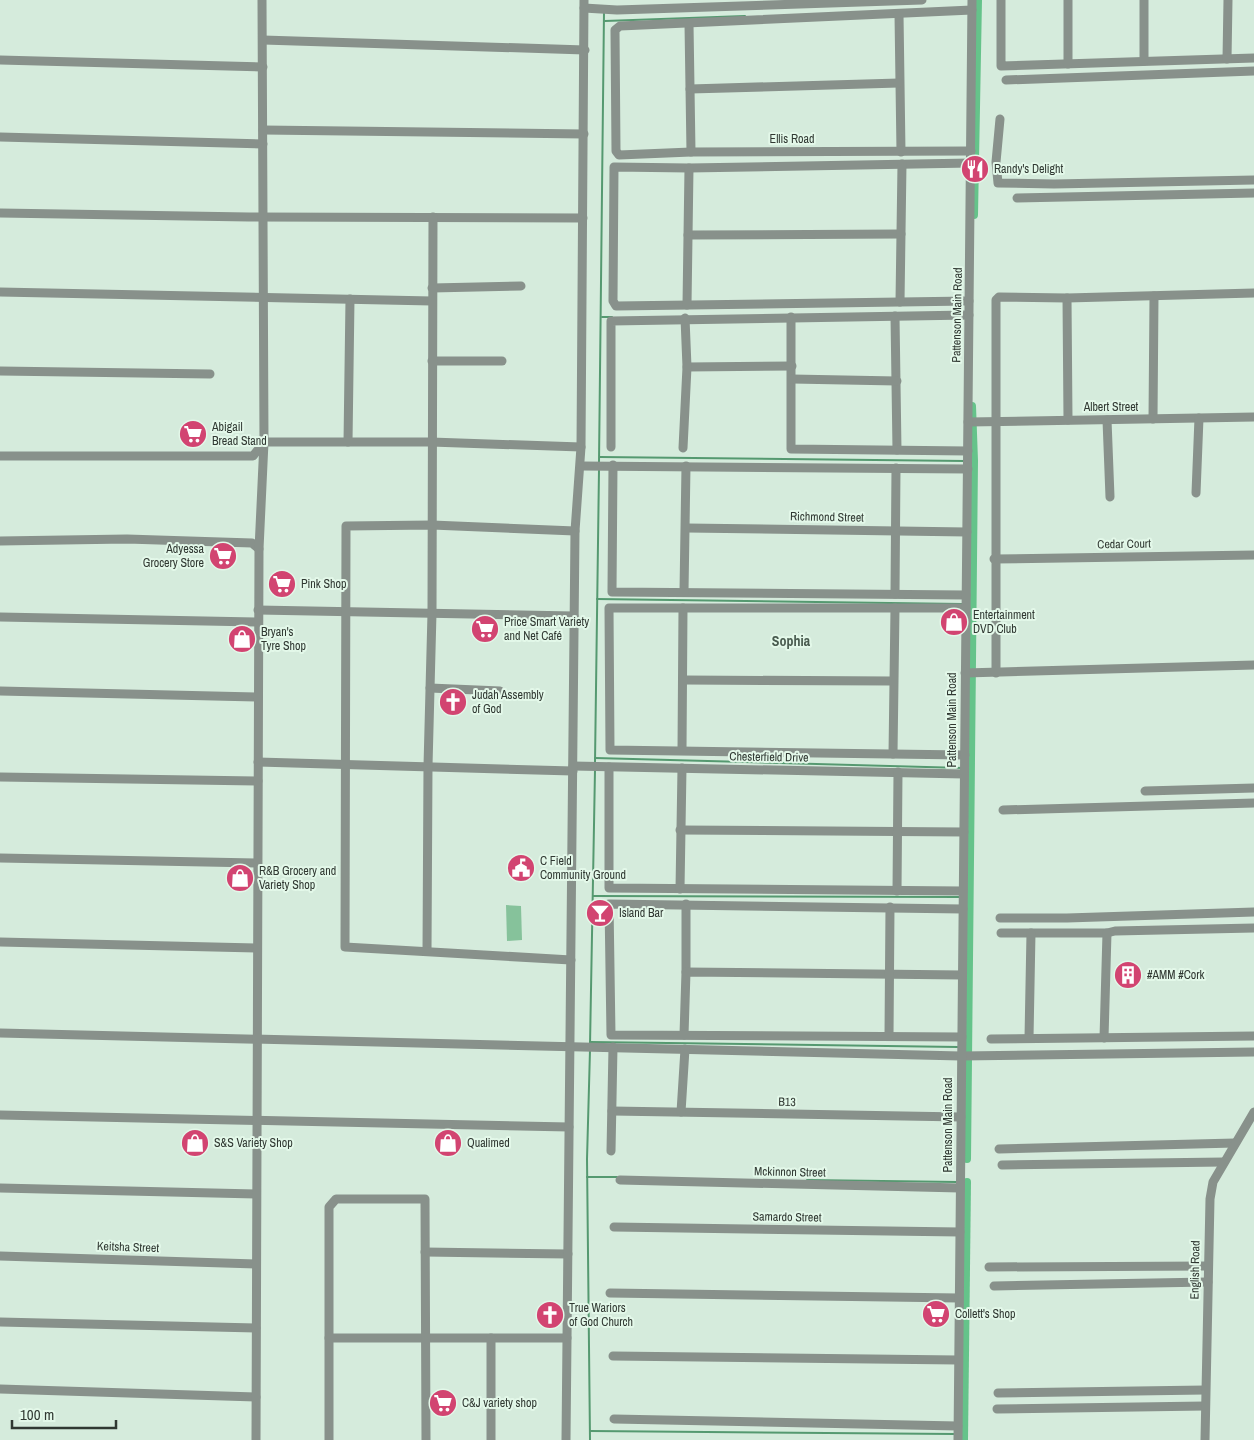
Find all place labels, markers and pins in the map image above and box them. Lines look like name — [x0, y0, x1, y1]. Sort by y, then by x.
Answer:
restaurant icon: Randy's Delight — [960, 154, 990, 184]
place label: Randy's Delight — [994, 161, 1063, 177]
supermarket icon: Abigail Bread Stand — [178, 419, 208, 449]
place label: Abigail Bread Stand — [211, 419, 267, 449]
place label: Adyessa Grocery Store — [143, 541, 205, 571]
supermarket icon: Adyessa Grocery Store — [208, 541, 238, 571]
supermarket icon: Pink Shop — [267, 569, 297, 599]
place label: Pink Shop — [301, 576, 346, 592]
shop icon: Entertainment DVD Club — [939, 607, 969, 637]
place label: Entertainment DVD Club — [973, 607, 1035, 637]
supermarket icon: Price Smart Variety and Net Café — [470, 614, 500, 644]
place label: Price Smart Variety and Net Café — [504, 614, 589, 644]
shop icon: Bryan's Tyre Shop — [227, 624, 257, 654]
place label: Bryan's Tyre Shop — [261, 624, 306, 654]
church icon: Judah Assembly of God — [438, 687, 468, 717]
place label: Judah Assembly of God — [472, 687, 544, 717]
public building icon: C Field Community Ground — [506, 853, 536, 883]
place label: C Field Community Ground — [540, 853, 626, 883]
shop icon: R&B Grocery and Variety Shop — [225, 863, 255, 893]
place label: R&B Grocery and Variety Shop — [259, 863, 336, 893]
bar icon: Island Bar — [585, 898, 615, 928]
place label: Island Bar — [619, 905, 664, 921]
building icon: #AMM #Cork — [1113, 960, 1143, 990]
place label: #AMM #Cork — [1147, 967, 1204, 983]
shop icon: S&S Variety Shop — [180, 1128, 210, 1158]
shop icon: Qualimed — [433, 1128, 463, 1158]
place label: S&S Variety Shop — [214, 1135, 293, 1151]
place label: Qualimed — [467, 1135, 510, 1151]
supermarket icon: Collett's Shop — [921, 1299, 951, 1329]
church icon: True Wariors of God Church — [535, 1300, 565, 1330]
place label: True Wariors of God Church — [569, 1300, 633, 1330]
place label: Collett's Shop — [955, 1306, 1015, 1322]
supermarket icon: C&J variety shop — [428, 1388, 458, 1418]
place label: C&J variety shop — [462, 1395, 537, 1411]

